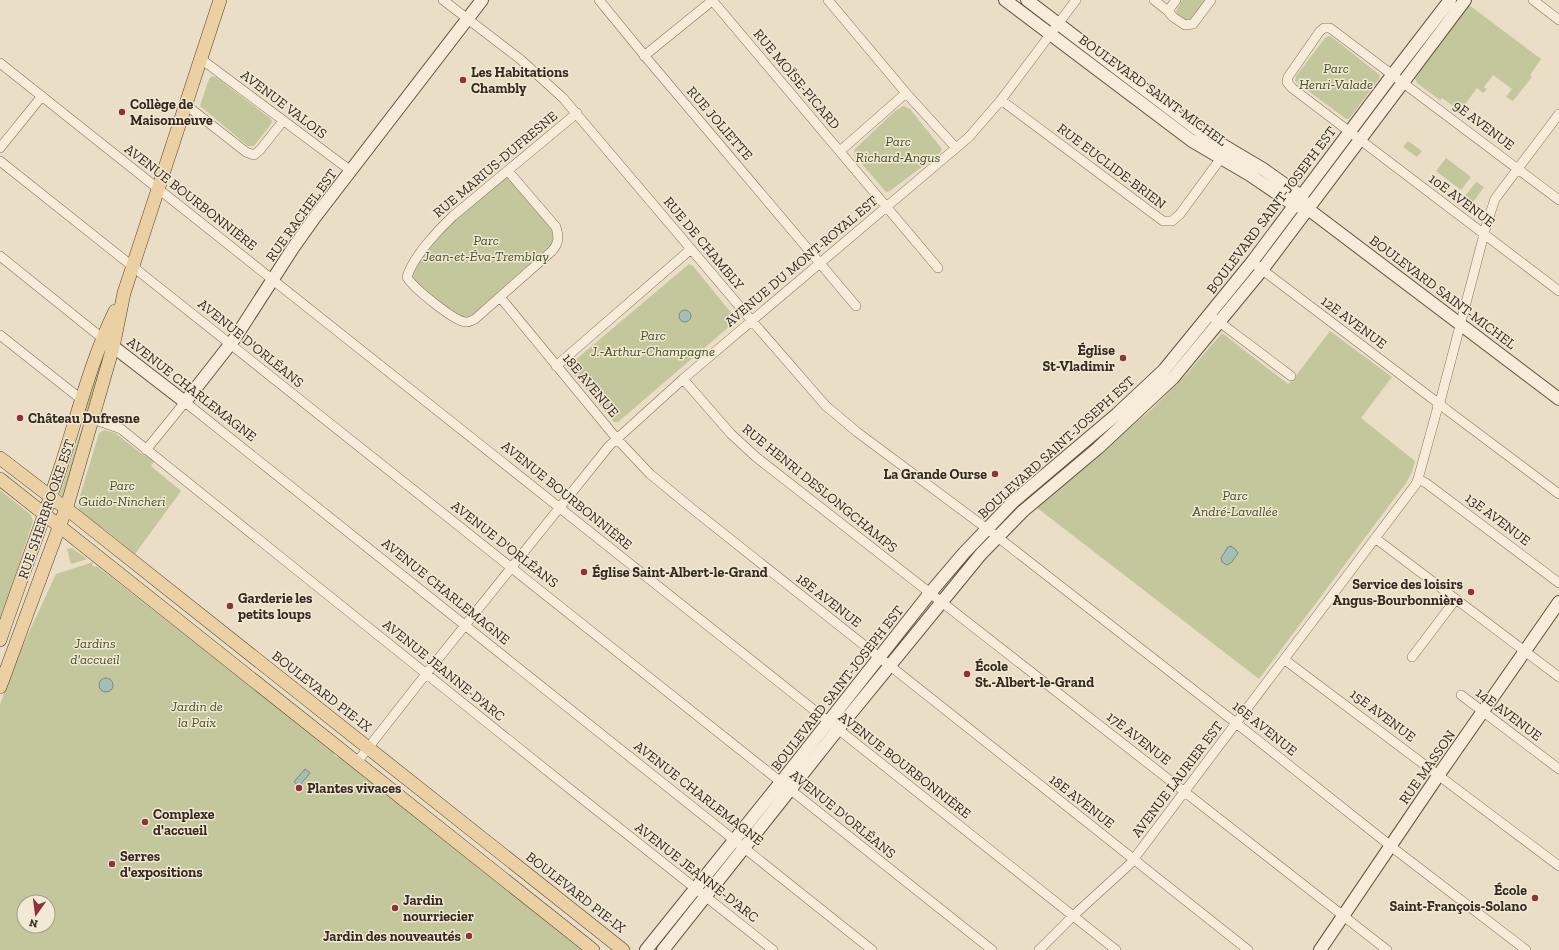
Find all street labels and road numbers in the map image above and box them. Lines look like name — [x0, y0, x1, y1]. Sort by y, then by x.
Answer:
street label: RUE MOÏSE-PICARD — [750, 26, 844, 133]
street label: BOULEVARD SAINT-MICHEL — [1075, 31, 1230, 150]
street label: AVENUE VALOIS — [237, 66, 330, 142]
street label: RUE JOLIETTE — [683, 83, 756, 164]
street label: 9E AVENUE — [1450, 97, 1518, 154]
street label: RUE MARIUS-DUFRESNE — [430, 107, 561, 221]
street label: RUE EUCLIDE-BRIEN — [1054, 120, 1169, 213]
street label: BOULEVARD SAINT-JOSEPH EST — [1203, 123, 1340, 297]
street label: AVENUE BOURBONNIÈRE — [121, 140, 260, 254]
street label: RUE RACHEL EST — [262, 166, 341, 265]
street label: 10E AVENUE — [1425, 170, 1498, 231]
street label: AVENUE DU MONT-ROYAL EST — [721, 192, 882, 330]
street label: RUE DE CHAMBLY — [660, 193, 748, 294]
street label: BOULEVARD SAINT-MICHEL — [1366, 232, 1519, 353]
street label: 12E AVENUE — [1318, 292, 1390, 353]
street label: AVENUE D'ORLÉANS — [194, 296, 307, 391]
street label: AVENUE CHARLEMAGNE — [124, 334, 260, 445]
street label: 18E AVENUE — [559, 350, 622, 421]
street label: BOULEVARD SAINT-JOSEPH EST — [975, 372, 1138, 522]
street label: RUE HENRI DESLONGCHAMPS — [739, 420, 901, 556]
street label: RUE SHERBROOKE EST — [15, 437, 79, 581]
street label: AVENUE BOURBONNIÈRE — [498, 437, 635, 553]
street label: 13E AVENUE — [1462, 489, 1534, 549]
street label: AVENUE D'ORLÉANS — [448, 497, 562, 591]
street label: AVENUE CHARLEMAGNE — [378, 535, 513, 648]
street label: 18E AVENUE — [793, 570, 865, 631]
street label: BOULEVARD SAINT-JOSEPH EST — [768, 602, 907, 774]
street label: AVENUE JEANNE-D'ARC — [379, 616, 508, 725]
street label: BOULEVARD PIE-IX — [268, 647, 375, 736]
street label: 14E AVENUE — [1472, 684, 1545, 745]
street label: 15E AVENUE — [1347, 685, 1419, 746]
street label: 16E AVENUE — [1229, 697, 1300, 759]
street label: AVENUE BOURBONNIÈRE — [835, 708, 974, 822]
street label: 17E AVENUE — [1103, 708, 1174, 769]
street label: AVENUE LAURIER EST — [1128, 718, 1227, 841]
street label: RUE MASSON — [1396, 727, 1459, 808]
street label: AVENUE CHARLEMAGNE — [631, 738, 767, 849]
street label: AVENUE D'ORLÉANS — [786, 767, 899, 862]
street label: 18E AVENUE — [1046, 771, 1118, 832]
street label: AVENUE JEANNE-D'ARC — [631, 819, 762, 926]
street label: BOULEVARD PIE-IX — [522, 848, 629, 937]

